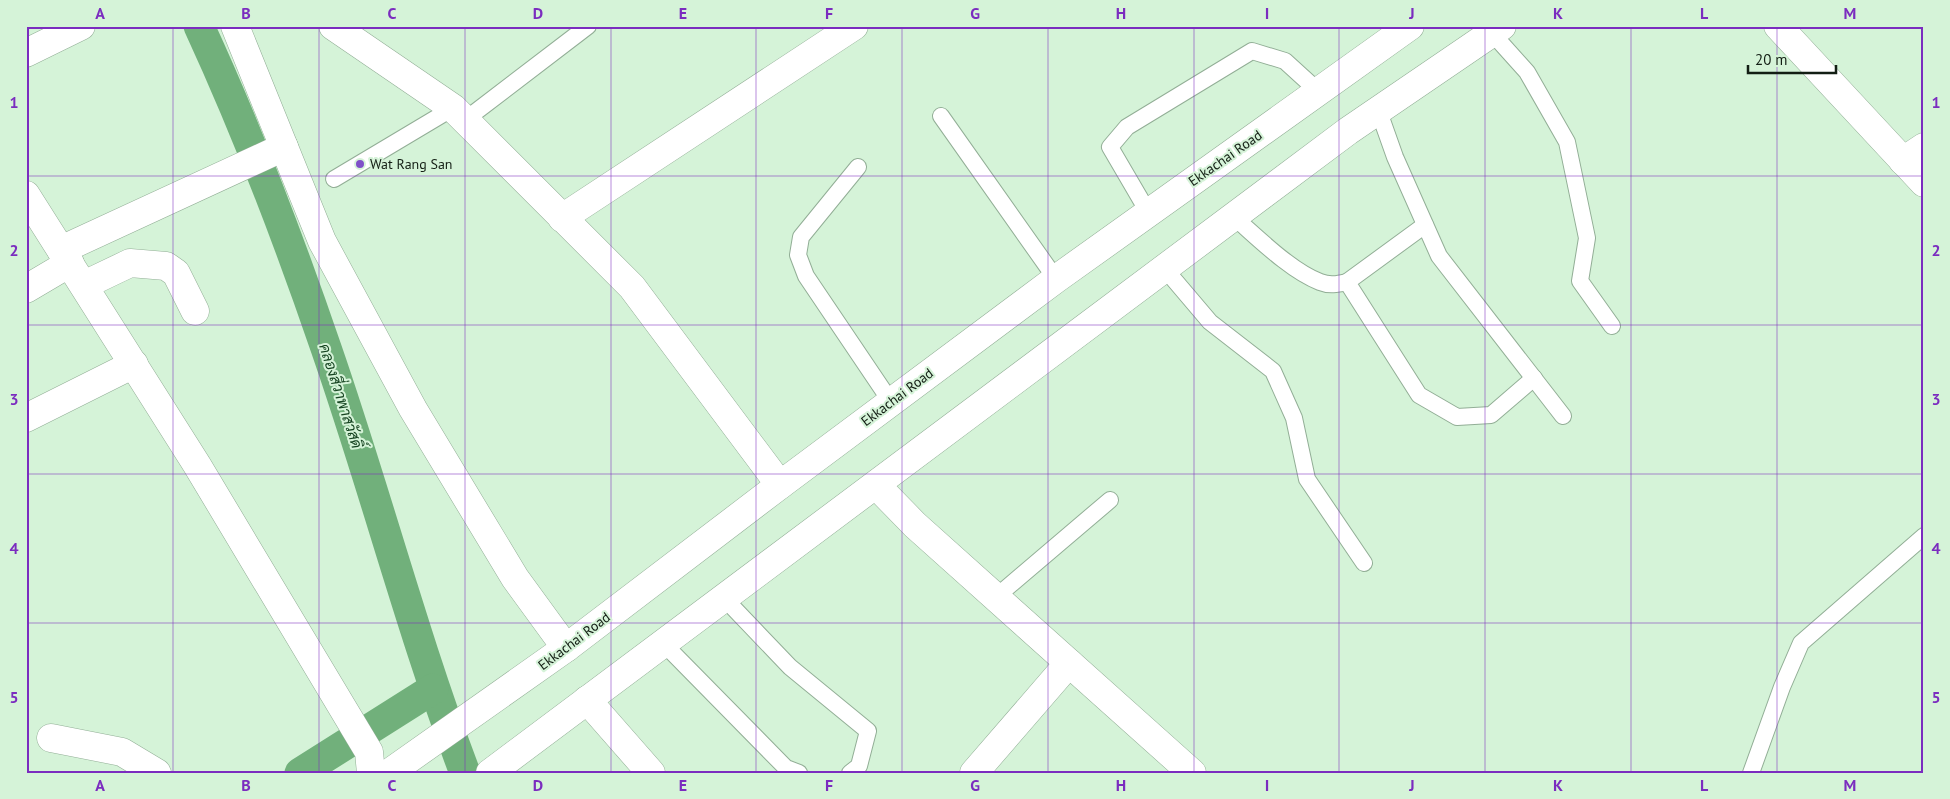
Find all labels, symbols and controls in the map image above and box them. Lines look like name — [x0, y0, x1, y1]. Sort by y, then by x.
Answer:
text: A — [95, 3, 105, 23]
text: B — [241, 3, 251, 23]
text: C — [388, 3, 397, 23]
text: D — [533, 3, 543, 23]
text: E — [679, 3, 687, 23]
text: F — [825, 3, 833, 23]
text: G — [970, 3, 980, 23]
text: H — [1116, 3, 1126, 23]
text: I — [1265, 3, 1269, 23]
text: J — [1408, 3, 1415, 23]
text: K — [1553, 3, 1563, 23]
text: L — [1700, 3, 1709, 23]
text: M — [1844, 3, 1856, 23]
scale bar — [1748, 42, 1835, 74]
text: 20 m — [1755, 50, 1788, 69]
text: 1 — [9, 92, 19, 112]
text: 1 — [1931, 92, 1941, 112]
street label: Ekkachai Road — [1185, 126, 1265, 190]
place label: Wat Rang San — [370, 155, 453, 173]
marker: Wat Rang San — [354, 158, 366, 170]
text: 2 — [9, 240, 19, 260]
text: 2 — [1931, 240, 1941, 260]
water label: คลองสี่วาพาสวัสดิ์ — [315, 340, 373, 453]
street label: Ekkachai Road — [857, 364, 937, 430]
text: 3 — [9, 389, 19, 409]
text: 3 — [1931, 389, 1941, 409]
text: 4 — [9, 538, 19, 558]
text: 4 — [1931, 538, 1941, 558]
street label: Ekkachai Road — [534, 608, 614, 674]
text: 5 — [9, 687, 19, 707]
text: 5 — [1931, 687, 1941, 707]
text: A — [95, 775, 105, 795]
text: B — [241, 775, 251, 795]
text: C — [388, 775, 397, 795]
text: D — [533, 775, 543, 795]
text: E — [679, 775, 687, 795]
text: F — [825, 775, 833, 795]
text: G — [970, 775, 980, 795]
text: H — [1116, 775, 1126, 795]
text: I — [1265, 775, 1269, 795]
text: J — [1408, 775, 1415, 795]
text: K — [1553, 775, 1563, 795]
text: L — [1700, 775, 1709, 795]
text: M — [1844, 775, 1856, 795]

